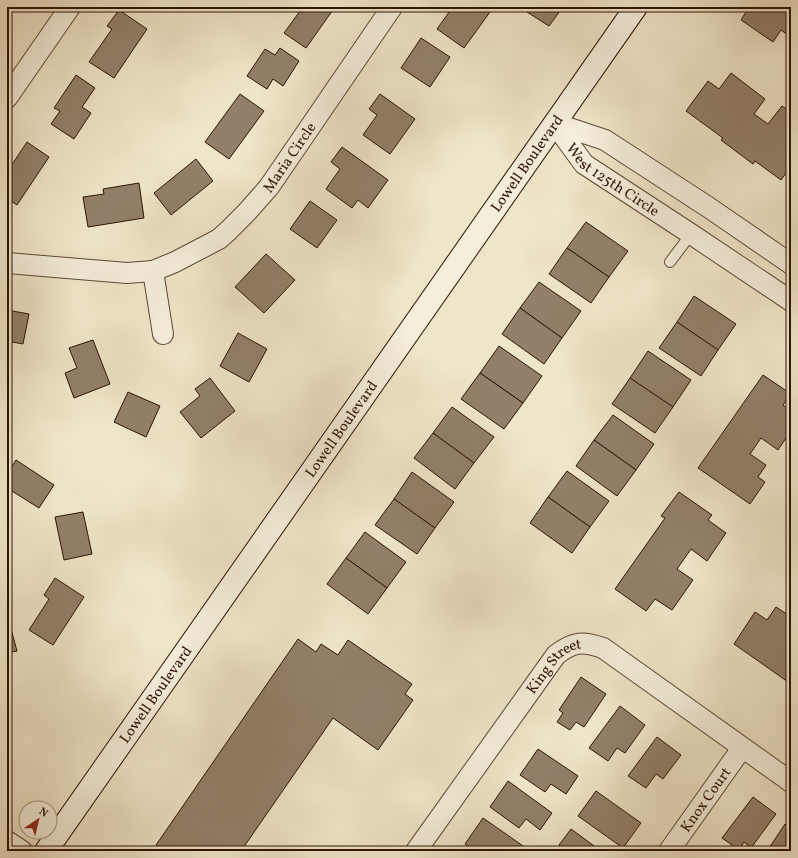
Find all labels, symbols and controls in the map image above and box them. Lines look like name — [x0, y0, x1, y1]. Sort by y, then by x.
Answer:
street label: Lowell Boulevard — [487, 111, 569, 217]
street label: Maria Circle — [259, 119, 322, 198]
street label: West 125th Circle — [560, 139, 663, 222]
street label: Lowell Boulevard — [301, 377, 384, 483]
street label: King Street — [522, 634, 583, 699]
street label: Lowell Boulevard — [115, 642, 198, 748]
street label: Knox Court — [676, 764, 737, 837]
north arrow — [18, 800, 58, 840]
text: N — [35, 805, 50, 821]

